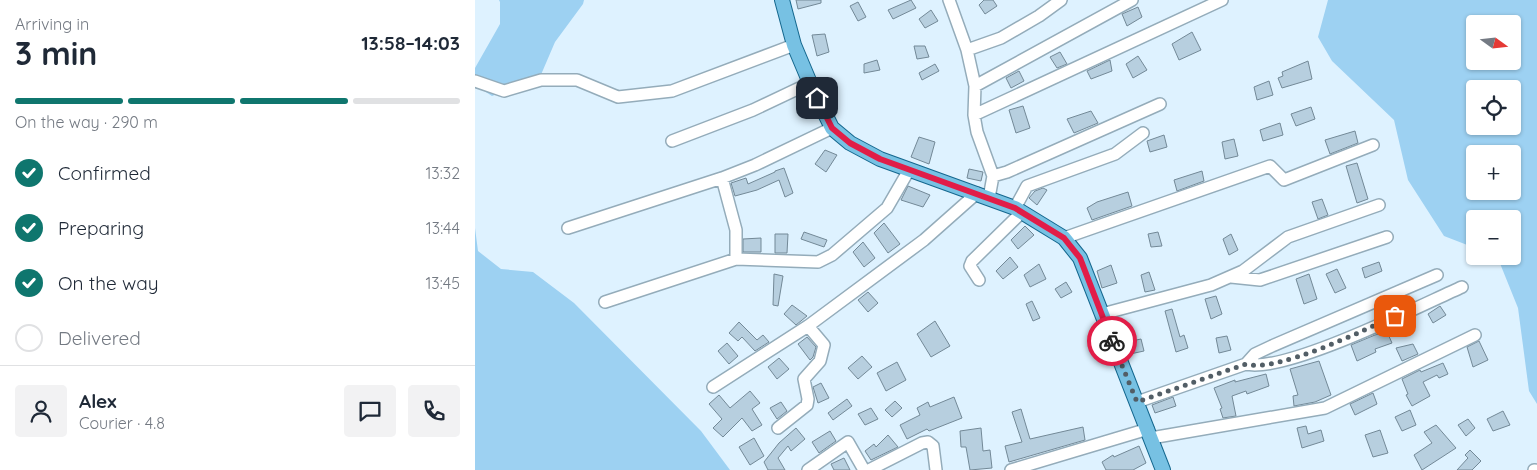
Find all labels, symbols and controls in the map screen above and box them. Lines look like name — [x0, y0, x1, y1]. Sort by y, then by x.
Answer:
text: Arriving in — [15, 14, 89, 34]
north arrow — [1466, 15, 1521, 70]
map controls — [1466, 15, 1521, 265]
text: 13:58–14:03 — [361, 31, 460, 55]
text: 3 min — [15, 33, 97, 73]
pin — [796, 77, 838, 119]
button: locate — [1466, 80, 1521, 135]
icon: home — [803, 84, 831, 112]
text: On the way · 290 m — [15, 112, 158, 132]
button: + — [1466, 145, 1521, 200]
icon: check — [15, 159, 43, 187]
text: Confirmed — [58, 161, 151, 185]
text: 13:32 — [425, 163, 460, 183]
button: − — [1466, 210, 1521, 265]
icon: check — [15, 214, 43, 242]
text: Preparing — [58, 216, 144, 240]
text: 13:44 — [426, 218, 460, 238]
icon: check — [15, 269, 43, 297]
text: On the way — [58, 271, 159, 295]
text: 13:45 — [425, 273, 460, 293]
pin — [1374, 295, 1416, 337]
icon: bag — [1381, 302, 1409, 330]
courier — [1087, 316, 1137, 366]
text: Delivered — [58, 326, 141, 350]
icon: bike — [1098, 327, 1126, 355]
button: person — [15, 385, 67, 437]
button: chat — [344, 385, 396, 437]
button: phone — [408, 385, 460, 437]
text: Alex — [79, 389, 117, 413]
text: Courier · 4.8 — [79, 413, 165, 433]

